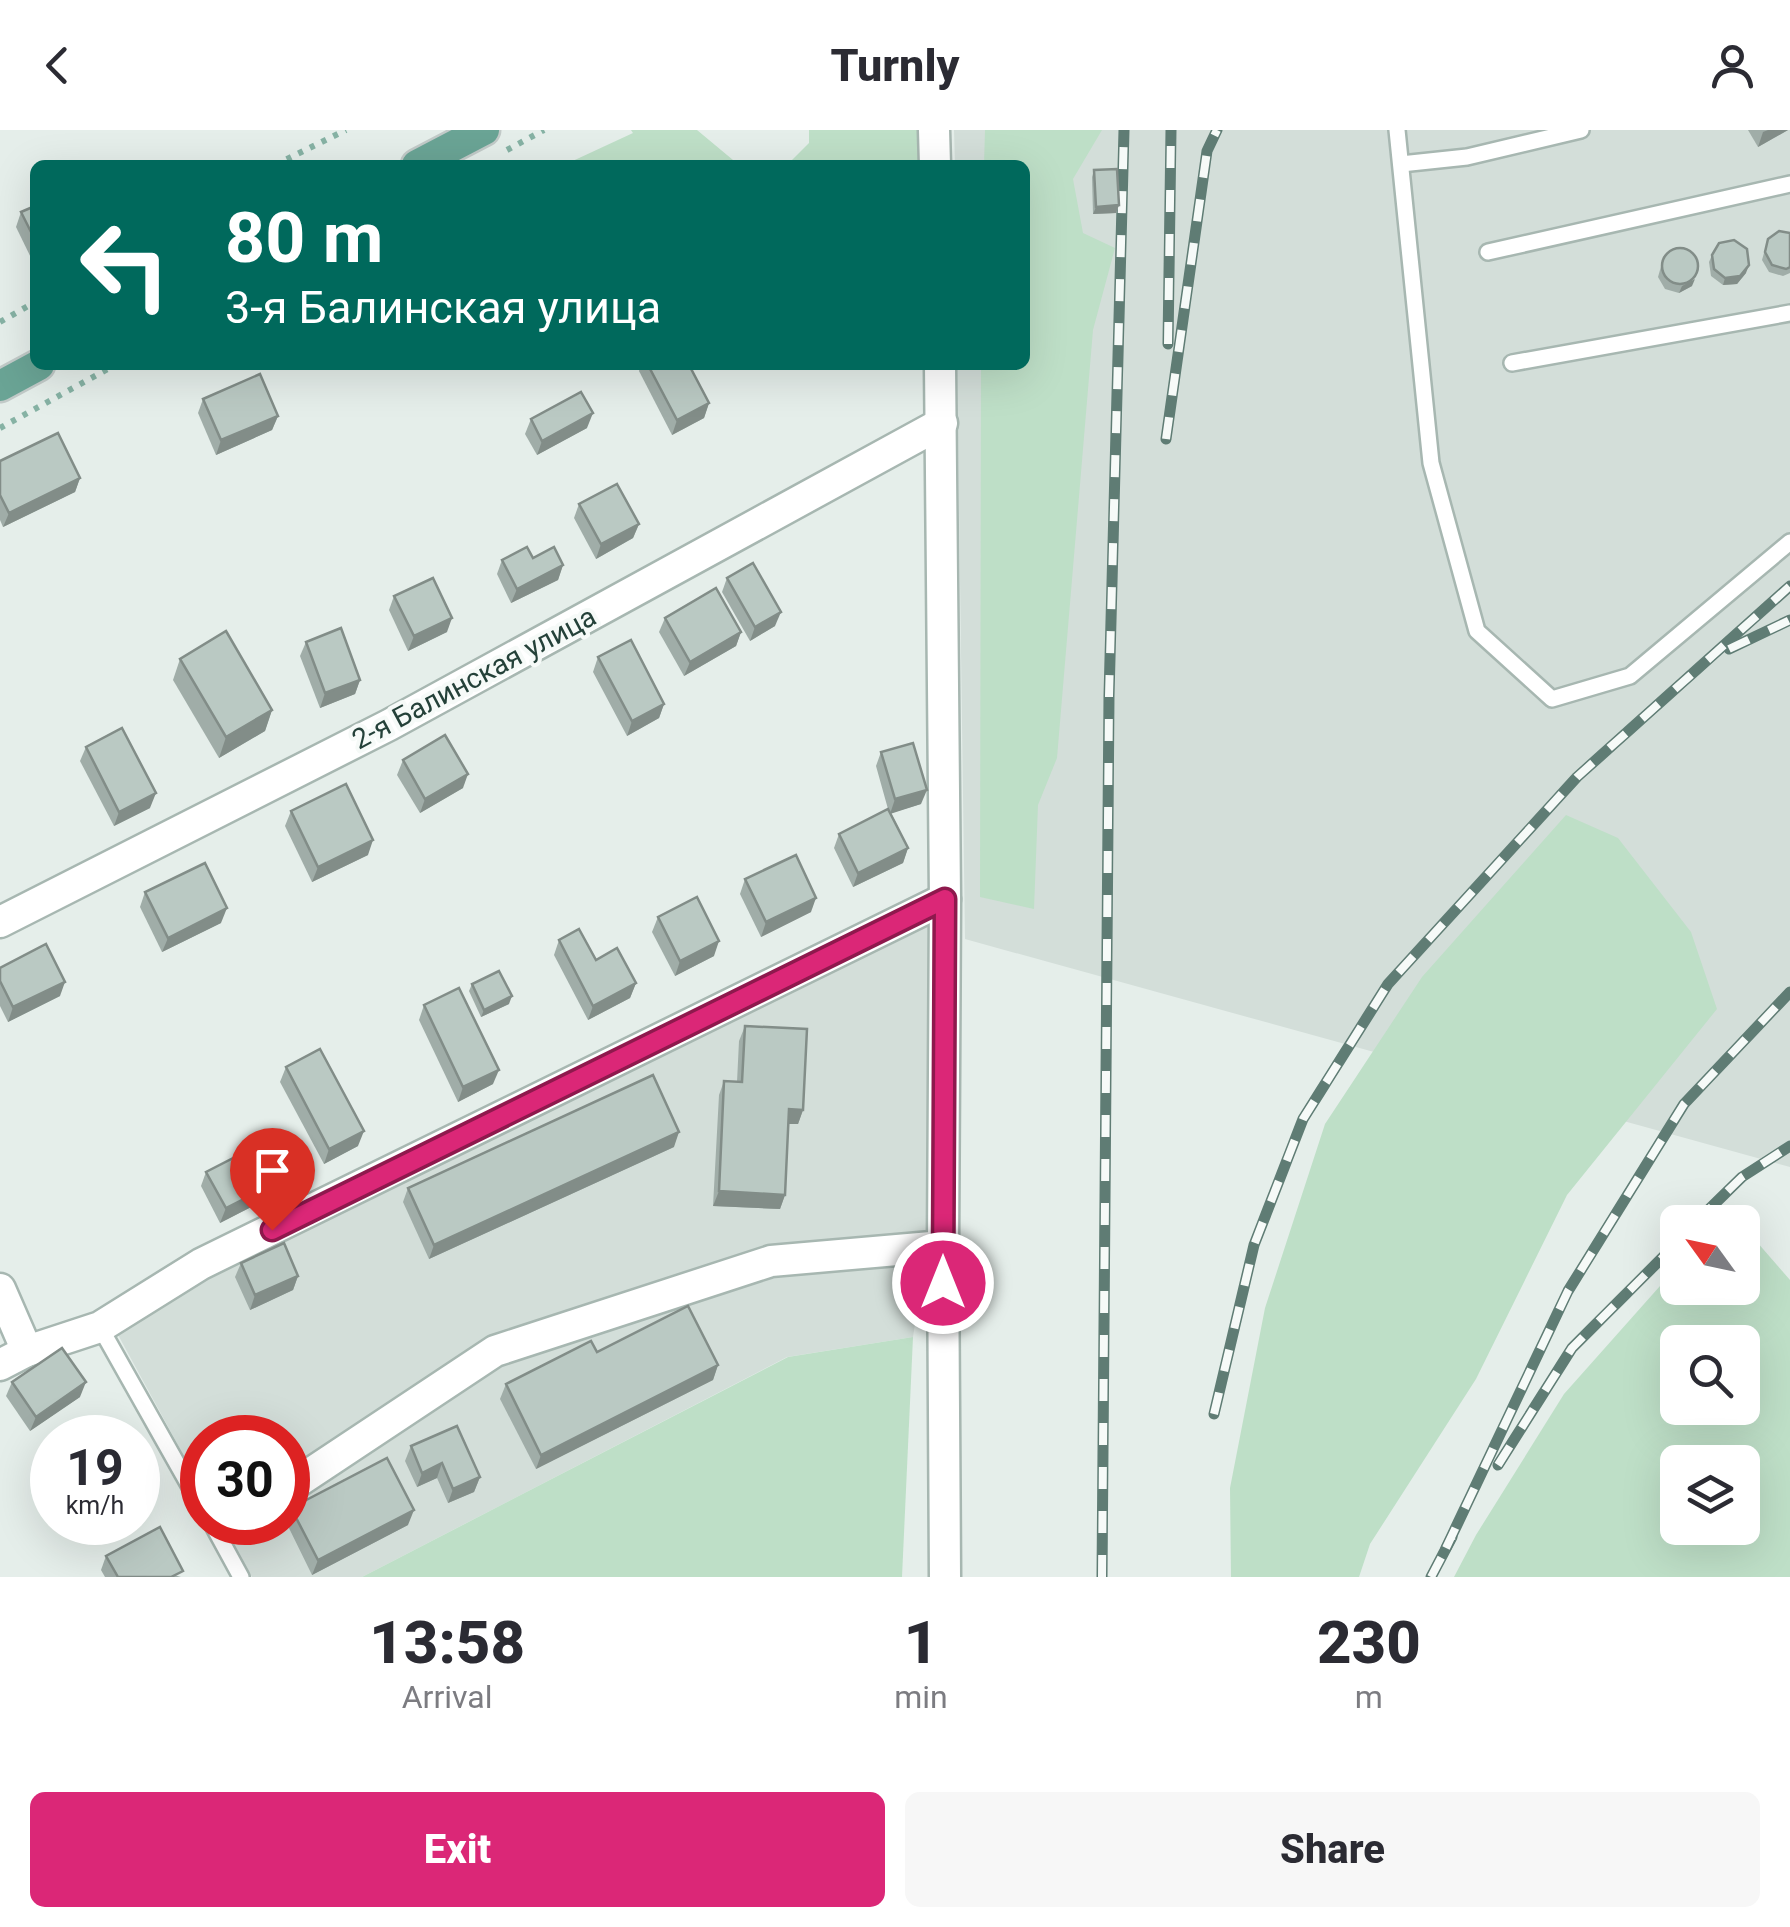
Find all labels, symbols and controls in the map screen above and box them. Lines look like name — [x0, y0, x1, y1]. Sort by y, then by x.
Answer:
icon: back — [30, 38, 85, 93]
icon: person — [1705, 38, 1760, 93]
text: Turnly — [830, 39, 960, 92]
text: 80 m — [225, 197, 383, 279]
icon: left — [60, 200, 190, 330]
text: 3-я Балинская улица — [225, 281, 661, 334]
street label: 2-я Балинская улица — [346, 600, 602, 756]
pin — [230, 1128, 315, 1231]
icon: arrive — [245, 1143, 300, 1198]
north arrow — [1660, 1205, 1760, 1305]
map controls — [1660, 1205, 1760, 1545]
position arrow — [891, 1231, 995, 1335]
button: search — [1660, 1325, 1760, 1425]
speed limit sign: 30 — [180, 1415, 310, 1545]
text: 19 — [66, 1439, 124, 1497]
button: layers — [1660, 1445, 1760, 1545]
text: km/h — [66, 1491, 124, 1520]
text: 13:58 — [369, 1607, 525, 1678]
text: 1 — [904, 1607, 938, 1678]
text: 230 — [1317, 1607, 1421, 1678]
text: Arrival — [402, 1678, 493, 1716]
text: min — [894, 1678, 948, 1716]
text: m — [1355, 1678, 1383, 1716]
button: Exit — [30, 1792, 885, 1907]
button: Share — [905, 1792, 1760, 1907]

